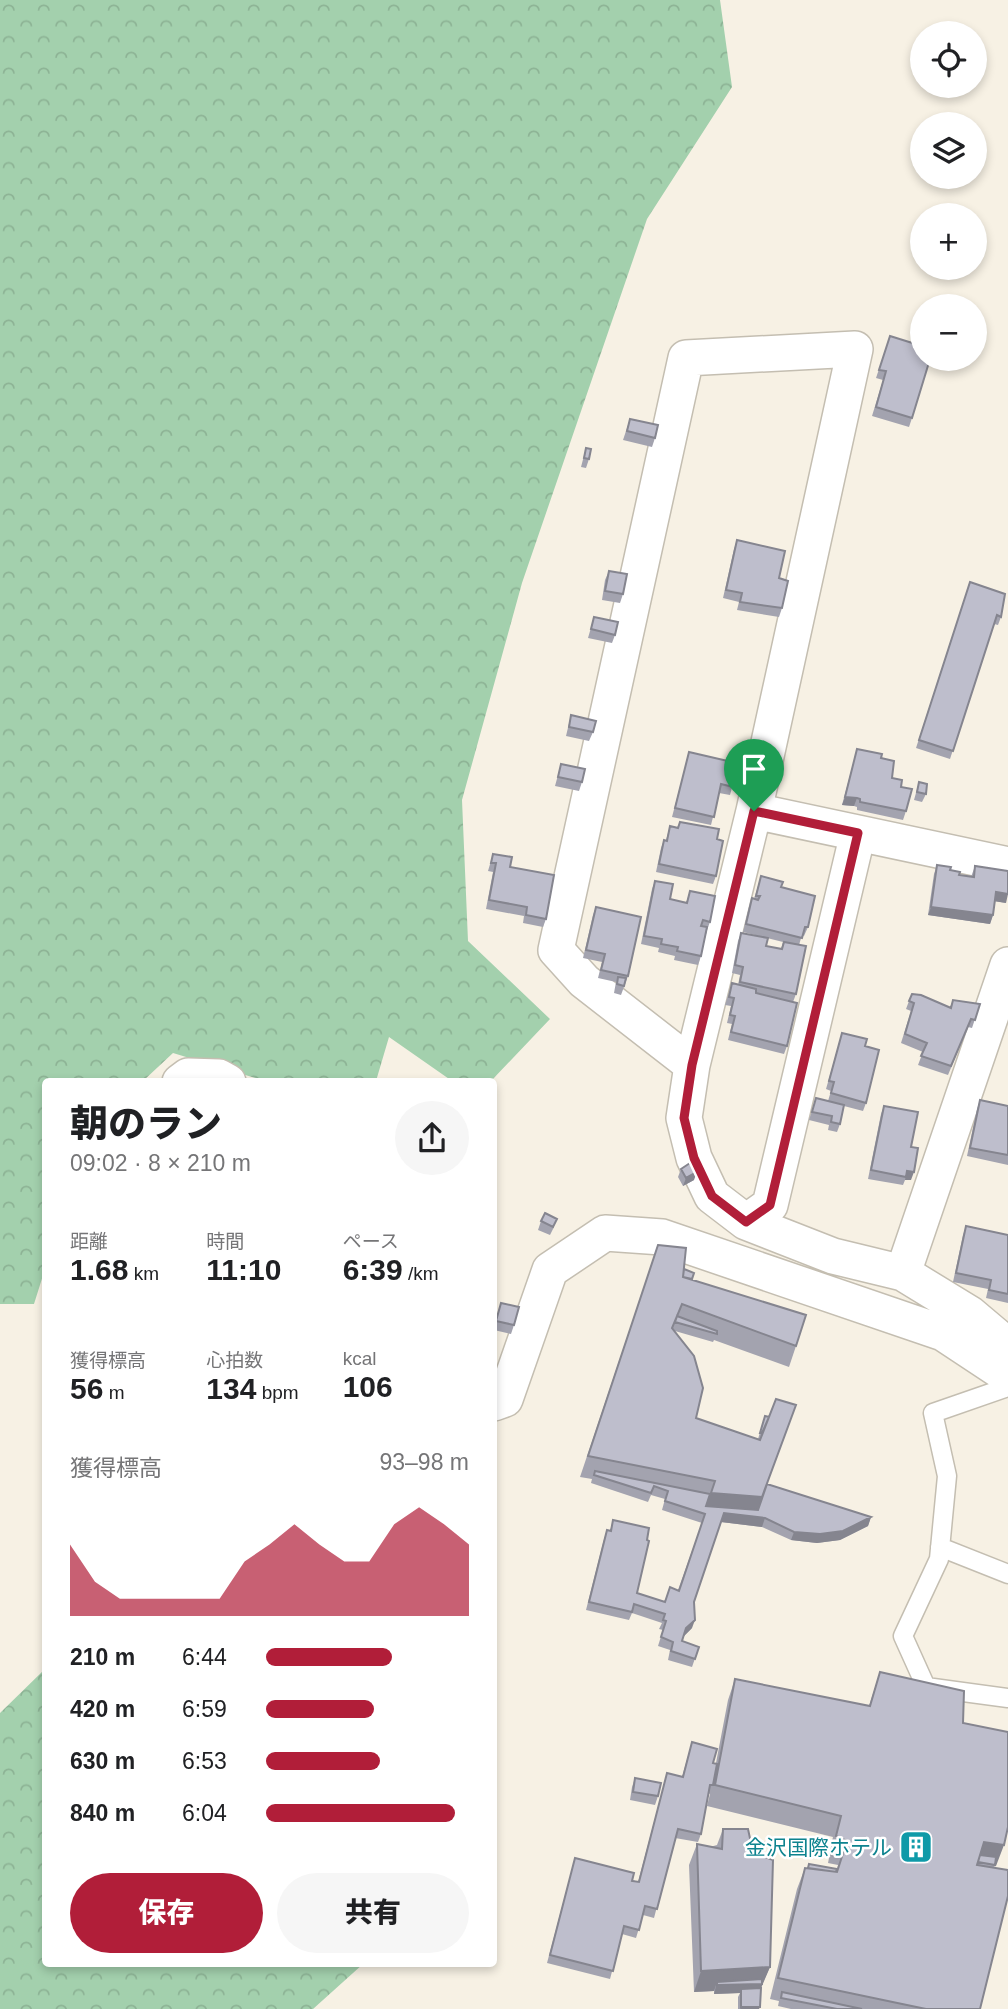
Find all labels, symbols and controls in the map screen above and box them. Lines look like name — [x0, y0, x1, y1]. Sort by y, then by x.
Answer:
map controls — [910, 21, 987, 371]
button: locate — [910, 21, 987, 98]
button: layers — [910, 112, 987, 189]
button: + — [910, 203, 987, 280]
button: − — [910, 294, 987, 371]
pin — [724, 739, 784, 811]
icon: arrive — [735, 750, 773, 788]
button: share — [395, 1101, 469, 1175]
text: 朝のラン — [70, 1103, 222, 1145]
text: 09:02 · 8 × 210 m — [70, 1150, 251, 1176]
text: 距離 — [70, 1231, 108, 1252]
text: 時間 — [206, 1231, 244, 1252]
text: ペース — [343, 1231, 399, 1252]
text: 1.68 — [70, 1253, 128, 1286]
text: 11:10 — [206, 1253, 281, 1286]
text: 6:39 — [343, 1253, 403, 1286]
text: km — [128, 1263, 159, 1284]
text: /km — [403, 1263, 439, 1284]
text: kcal — [343, 1348, 376, 1369]
text: 獲得標高 — [70, 1350, 146, 1371]
text: 心拍数 — [206, 1350, 263, 1371]
text: 106 — [343, 1370, 393, 1403]
text: 56 — [70, 1372, 103, 1405]
text: 134 — [206, 1372, 256, 1405]
text: m — [103, 1382, 124, 1403]
text: bpm — [256, 1382, 299, 1403]
text: 93–98 m — [379, 1449, 469, 1475]
text: 獲得標高 — [70, 1455, 162, 1481]
text: 210 m — [70, 1644, 135, 1670]
text: 6:44 — [182, 1644, 227, 1670]
text: 420 m — [70, 1696, 135, 1722]
text: 6:59 — [182, 1696, 227, 1722]
text: 630 m — [70, 1748, 135, 1774]
text: 6:53 — [182, 1748, 227, 1774]
text: 840 m — [70, 1800, 135, 1826]
text: 6:04 — [182, 1800, 227, 1826]
building icon: 金沢国際ホテル — [897, 1828, 935, 1866]
place label: 金沢国際ホテル — [745, 1836, 892, 1859]
button: 保存 — [70, 1873, 263, 1953]
button: 共有 — [277, 1873, 469, 1953]

